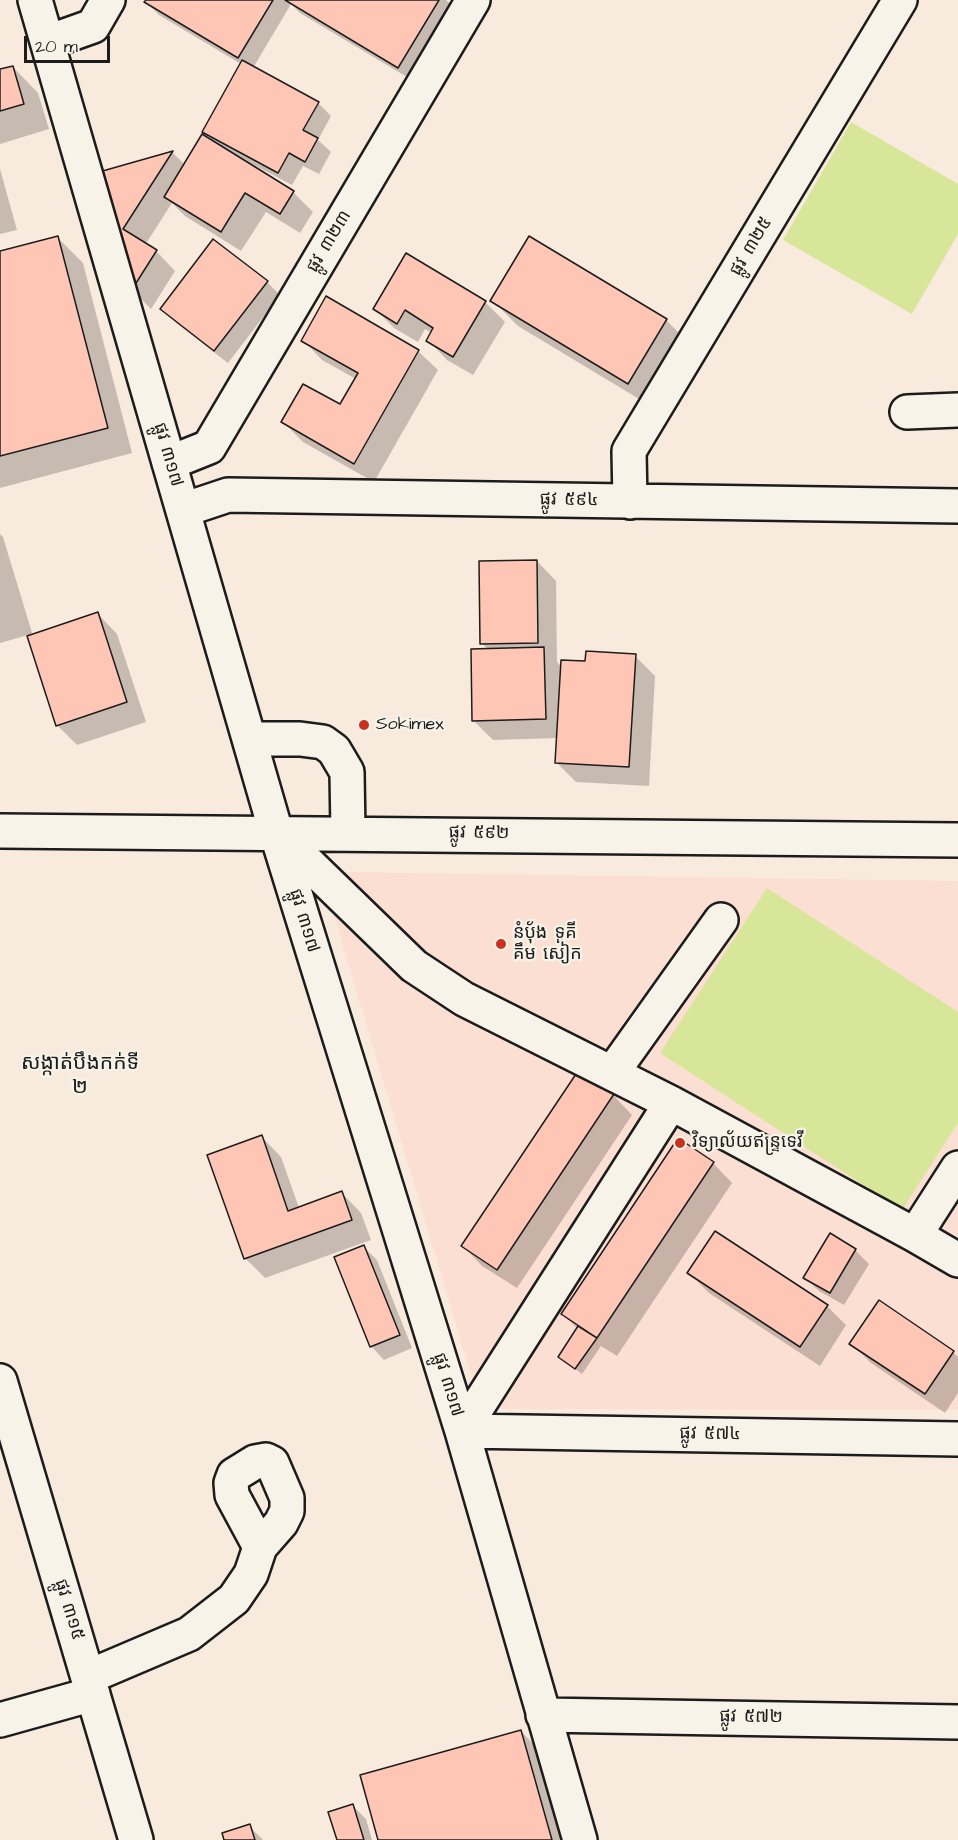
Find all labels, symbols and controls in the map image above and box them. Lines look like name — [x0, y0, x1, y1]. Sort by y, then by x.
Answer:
scale bar — [27, 24, 112, 62]
text: 20 m — [35, 34, 78, 59]
street label: ផ្លូវ ៣២៣ — [303, 207, 357, 277]
street label: ផ្លូវ ៣២៥ — [726, 214, 778, 280]
street label: ផ្លូវ ៣១៧ — [148, 421, 186, 489]
street label: ផ្លូវ ៥៩៤ — [539, 490, 599, 512]
place label: Sokimex — [376, 714, 444, 736]
marker: Sokimex — [357, 718, 371, 732]
street label: ផ្លូវ ៥៩២ — [448, 823, 510, 845]
street label: ផ្លូវ ៣១៧ — [283, 887, 323, 955]
place label: នំប៉័ង ទួគី គឹម សៀក — [513, 923, 582, 966]
marker: នំប៉័ង ទួគី គឹម សៀក — [494, 937, 508, 951]
district label: សង្កាត់បឹងកក់ទី ២ — [21, 1052, 139, 1102]
place label: វិទ្យាល័យឥន្រ្ទទេវី — [692, 1132, 803, 1154]
marker: វិទ្យាល័យឥន្រ្ទទេវី — [673, 1136, 687, 1150]
street label: ផ្លូវ ៣១៧ — [427, 1351, 467, 1419]
street label: ផ្លូវ ៥៧៤ — [679, 1424, 741, 1446]
street label: ផ្លូវ ៣១៥ — [48, 1577, 88, 1643]
street label: ផ្លូវ ៥៧២ — [719, 1707, 783, 1729]

